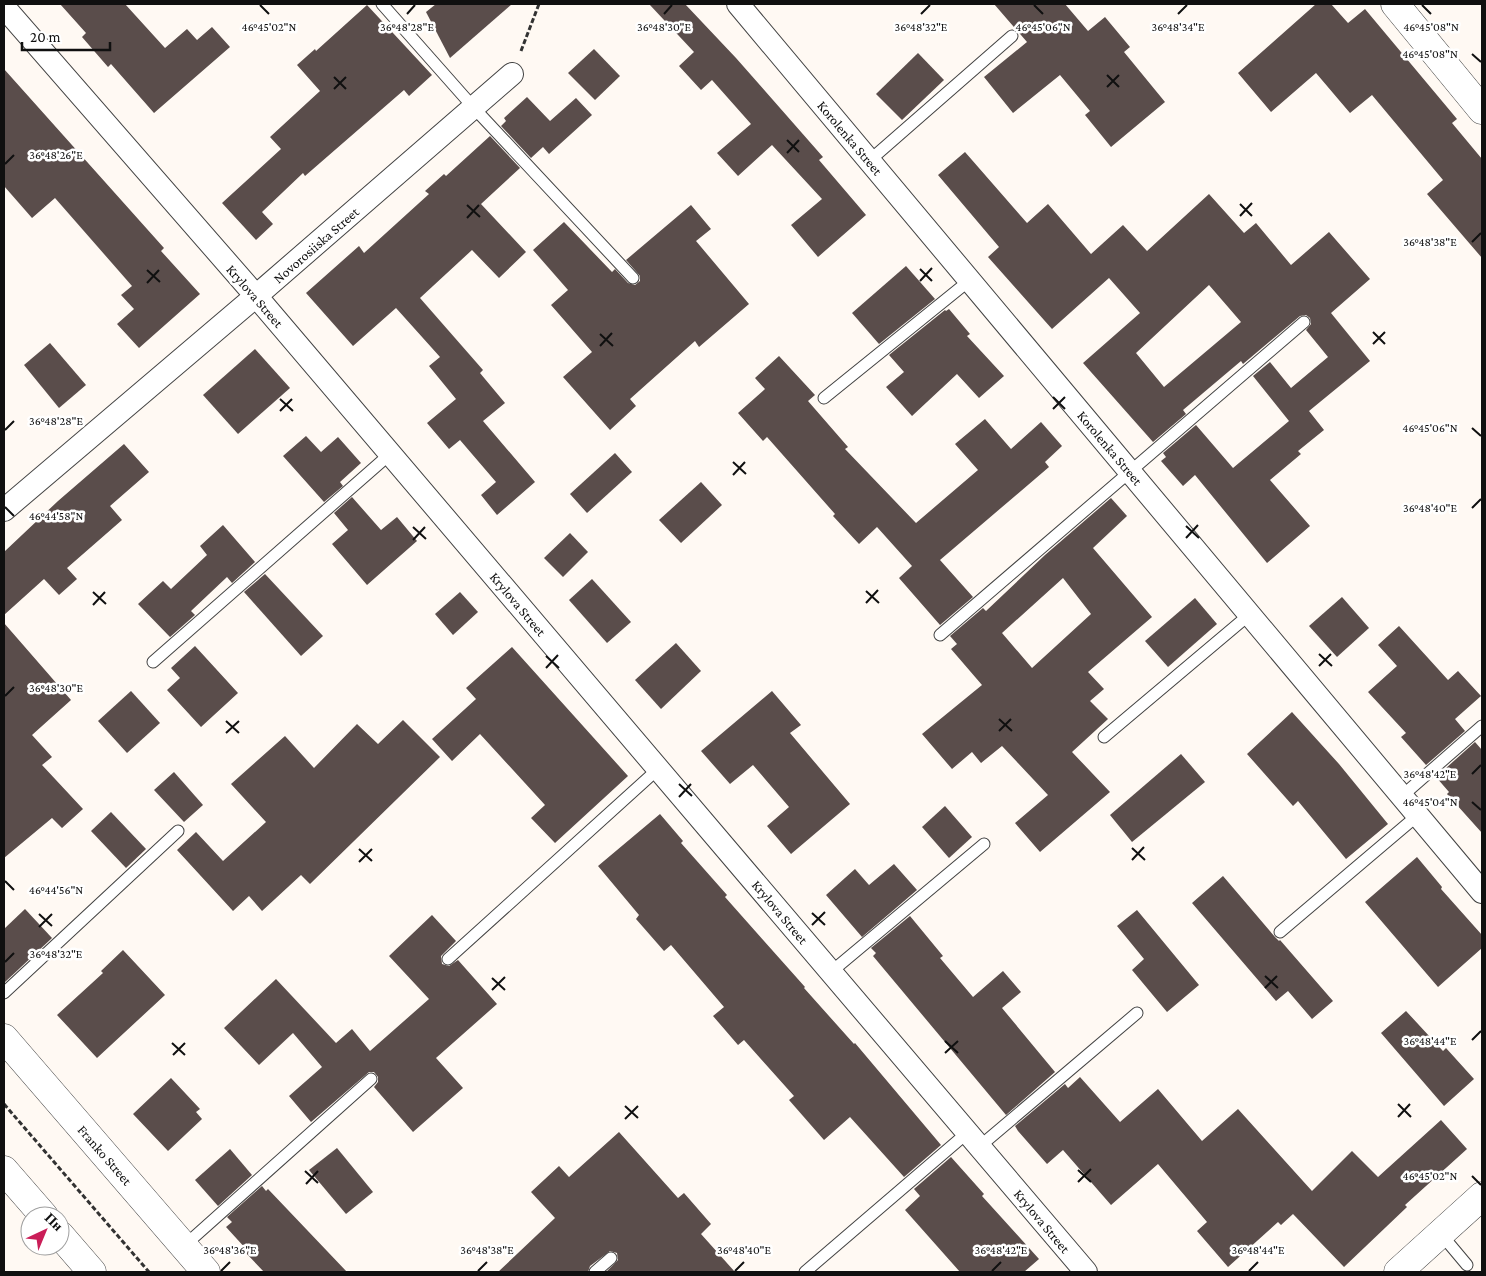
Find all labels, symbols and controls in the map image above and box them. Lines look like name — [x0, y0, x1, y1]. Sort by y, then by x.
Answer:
scale bar — [22, 20, 110, 52]
text: 46°45'02"N — [242, 20, 297, 34]
text: 36°48'28"E — [380, 20, 434, 34]
text: 36°48'30"E — [637, 20, 691, 34]
text: 36°48'32"E — [895, 20, 948, 34]
text: 46°45'06"N — [1015, 20, 1071, 34]
text: 36°48'34"E — [1151, 20, 1205, 34]
text: 46°45'08"N — [1403, 20, 1459, 34]
text: 20 m — [30, 29, 61, 45]
text: 46°45'08"N — [1402, 47, 1458, 61]
street label: Korolenka Street — [814, 97, 886, 179]
text: 36°48'26"E — [29, 148, 83, 162]
street label: Novorosiiska Street — [270, 203, 362, 286]
text: 36°48'38"E — [1403, 235, 1457, 249]
street label: Krylova Street — [223, 261, 287, 331]
street label: Korolenka Street — [1074, 407, 1146, 489]
text: 36°48'28"E — [29, 414, 83, 428]
text: 46°45'06"N — [1402, 421, 1458, 435]
text: 36°48'40"E — [1403, 501, 1457, 515]
text: 46°44'58"N — [29, 509, 83, 523]
street label: Krylova Street — [487, 569, 550, 639]
text: 36°48'30"E — [29, 681, 83, 695]
text: 36°48'42"E — [1404, 767, 1457, 781]
text: 46°45'04"N — [1402, 795, 1458, 809]
street label: Krylova Street — [749, 877, 812, 947]
text: 46°44'56"N — [29, 883, 83, 897]
text: 36°48'32"E — [30, 947, 83, 961]
text: 36°48'44"E — [1403, 1034, 1457, 1048]
street label: Franko Street — [75, 1122, 136, 1189]
text: 46°45'02"N — [1403, 1169, 1458, 1183]
street label: Krylova Street — [1011, 1186, 1074, 1256]
north arrow — [20, 1206, 70, 1256]
text: Пн — [42, 1209, 66, 1234]
text: 36°48'36"E — [203, 1243, 257, 1257]
text: 36°48'38"E — [460, 1243, 514, 1257]
text: 36°48'40"E — [717, 1243, 771, 1257]
text: 36°48'42"E — [975, 1243, 1028, 1257]
text: 36°48'44"E — [1231, 1243, 1285, 1257]

